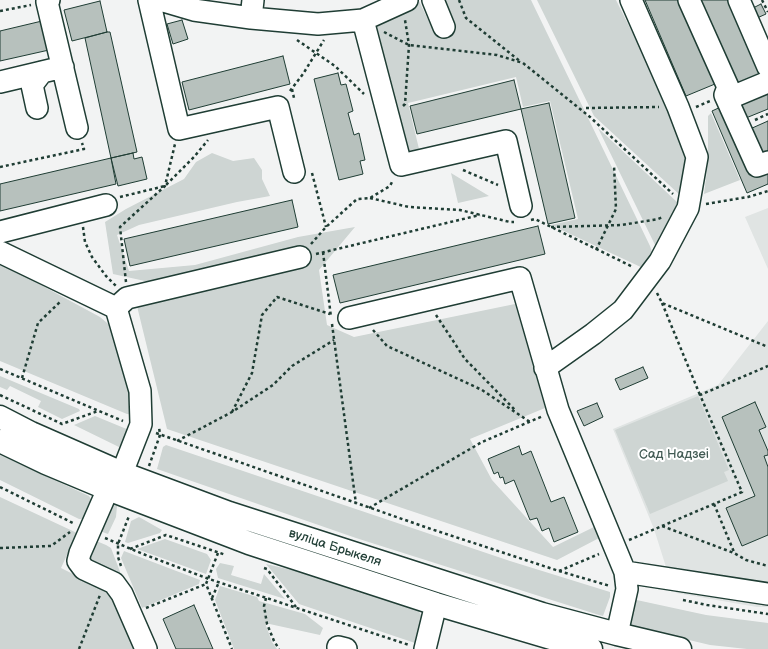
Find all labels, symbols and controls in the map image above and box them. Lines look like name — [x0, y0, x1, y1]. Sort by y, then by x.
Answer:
park label: Сад Надзеі — [639, 447, 709, 463]
street label: вуліца Брыкеля — [287, 526, 383, 570]

